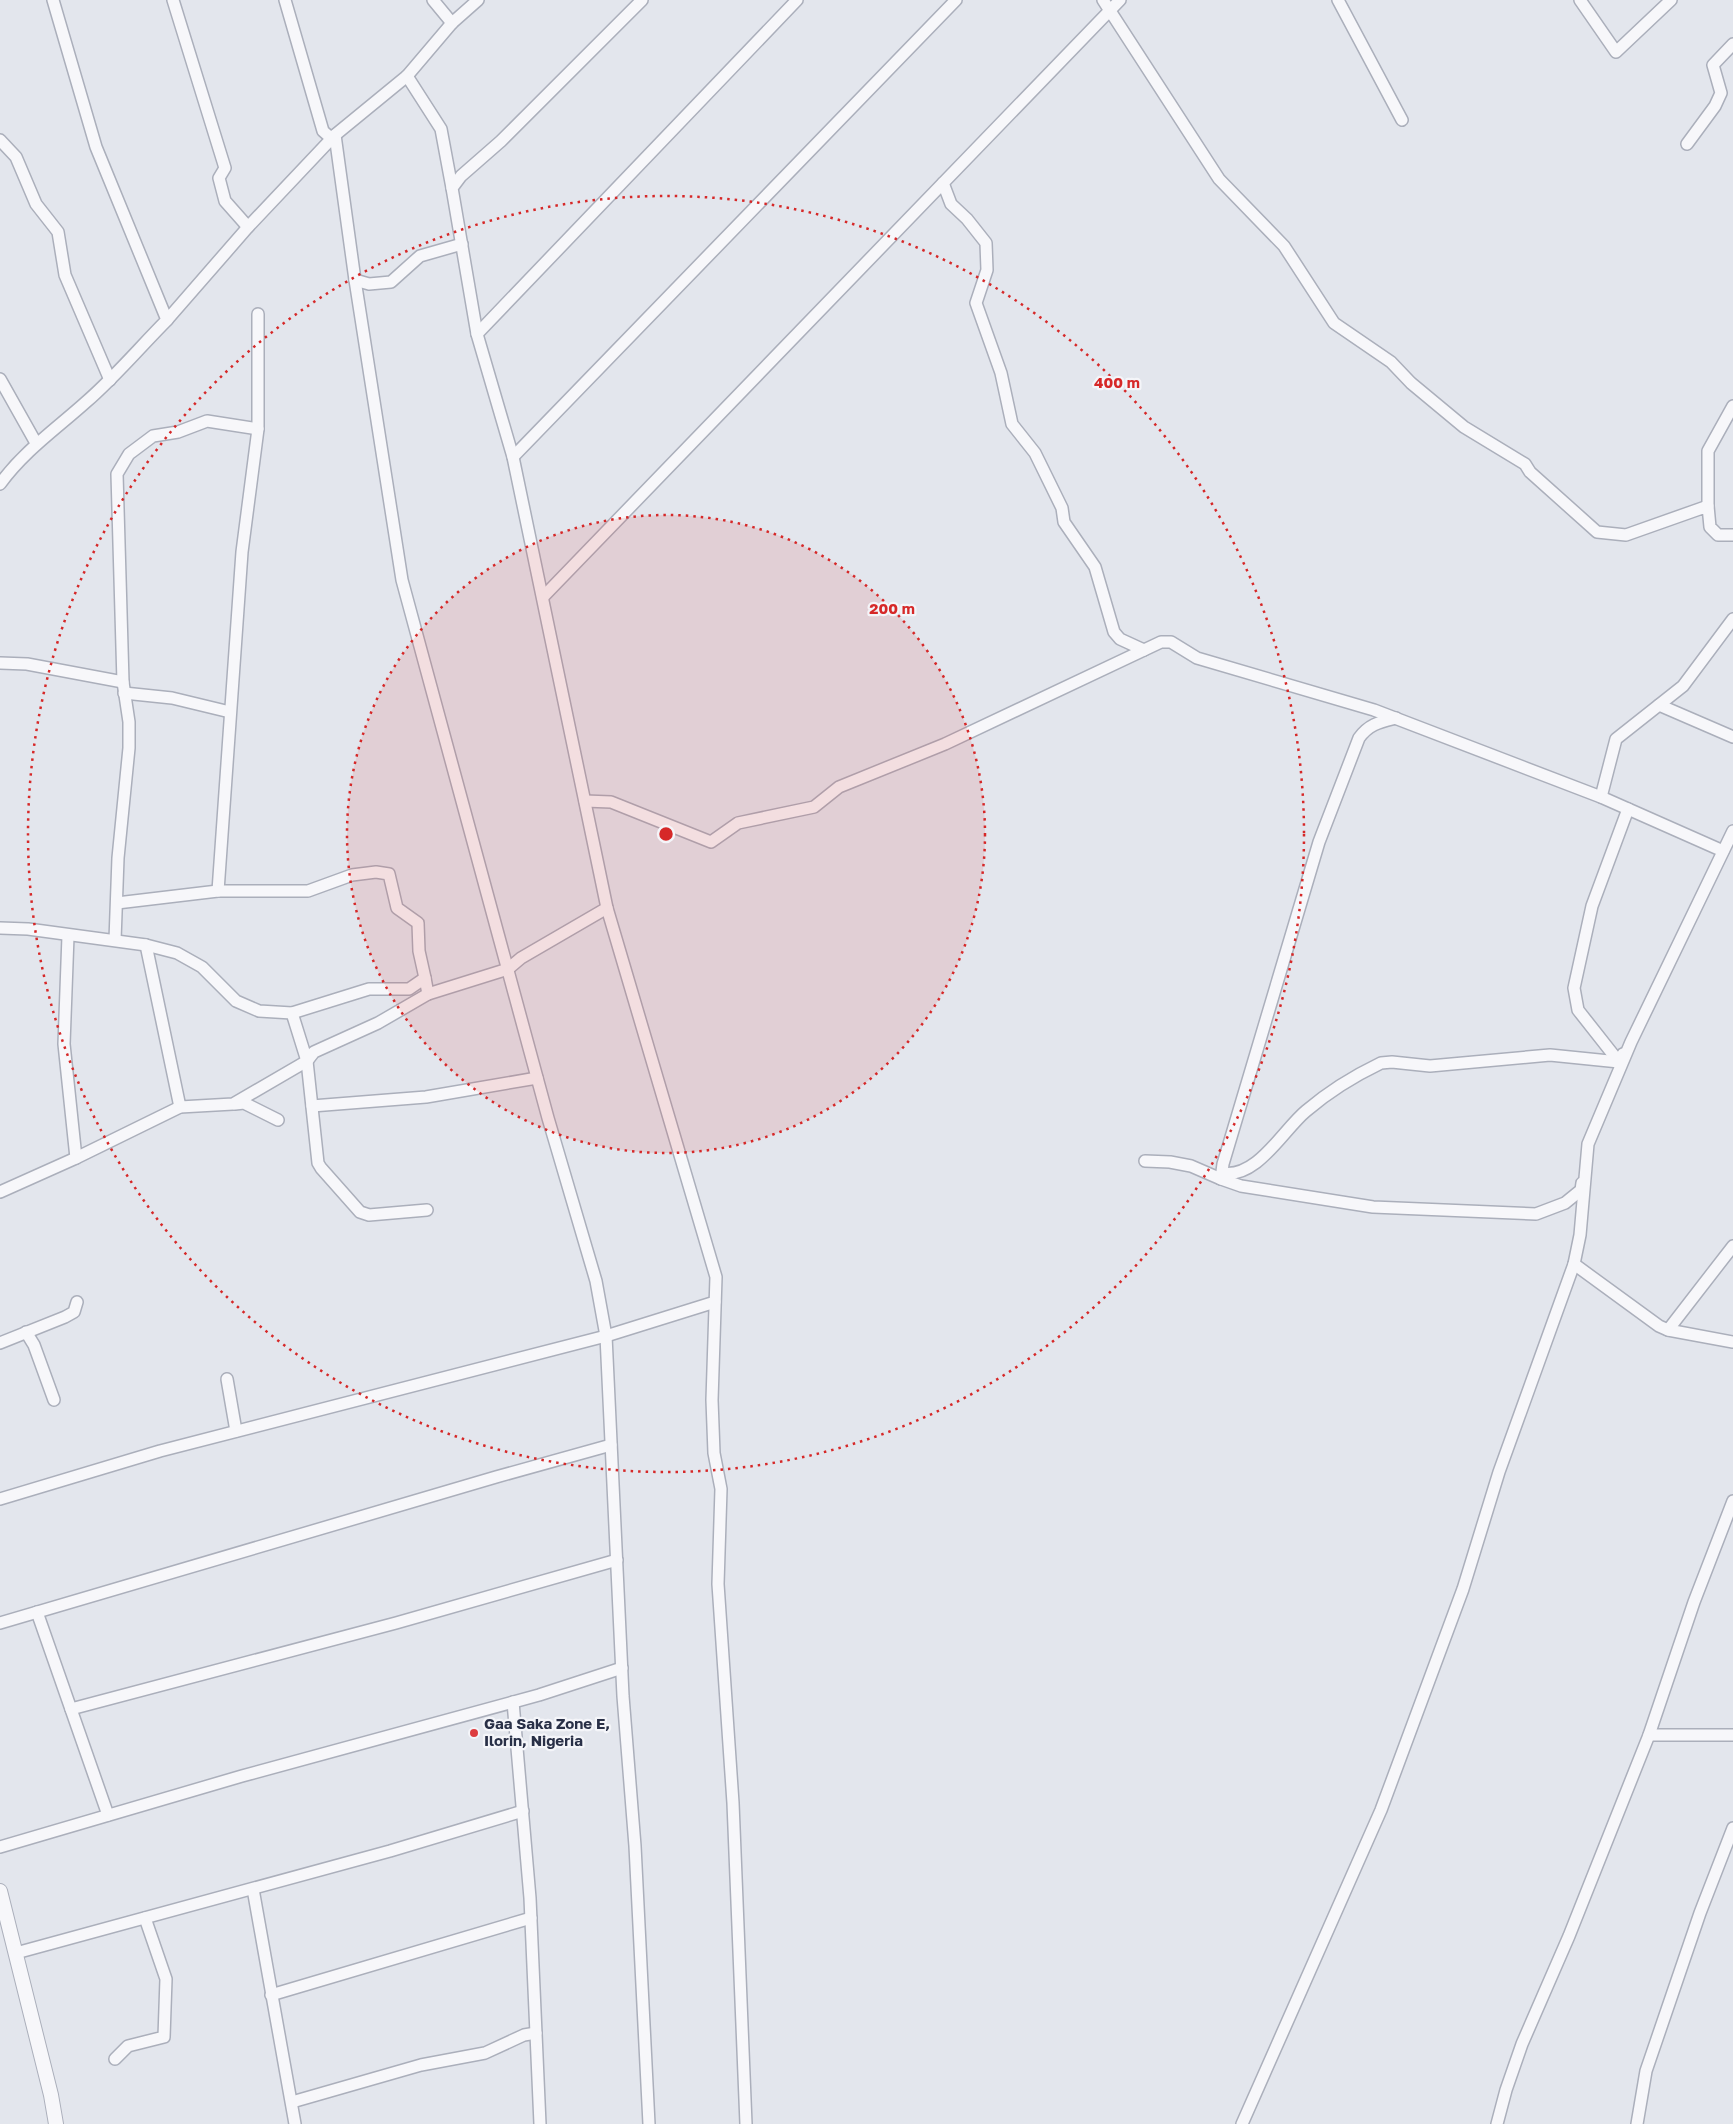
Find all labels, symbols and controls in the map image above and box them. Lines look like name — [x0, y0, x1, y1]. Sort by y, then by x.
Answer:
text: 400 m — [1094, 373, 1140, 391]
text: 200 m — [869, 599, 915, 617]
centre of rings — [657, 825, 675, 843]
place label: Gaa Saka Zone E, Ilorin, Nigeria — [484, 1714, 610, 1749]
marker: Gaa Saka Zone E, Ilorin, Nigeria — [468, 1727, 480, 1739]

